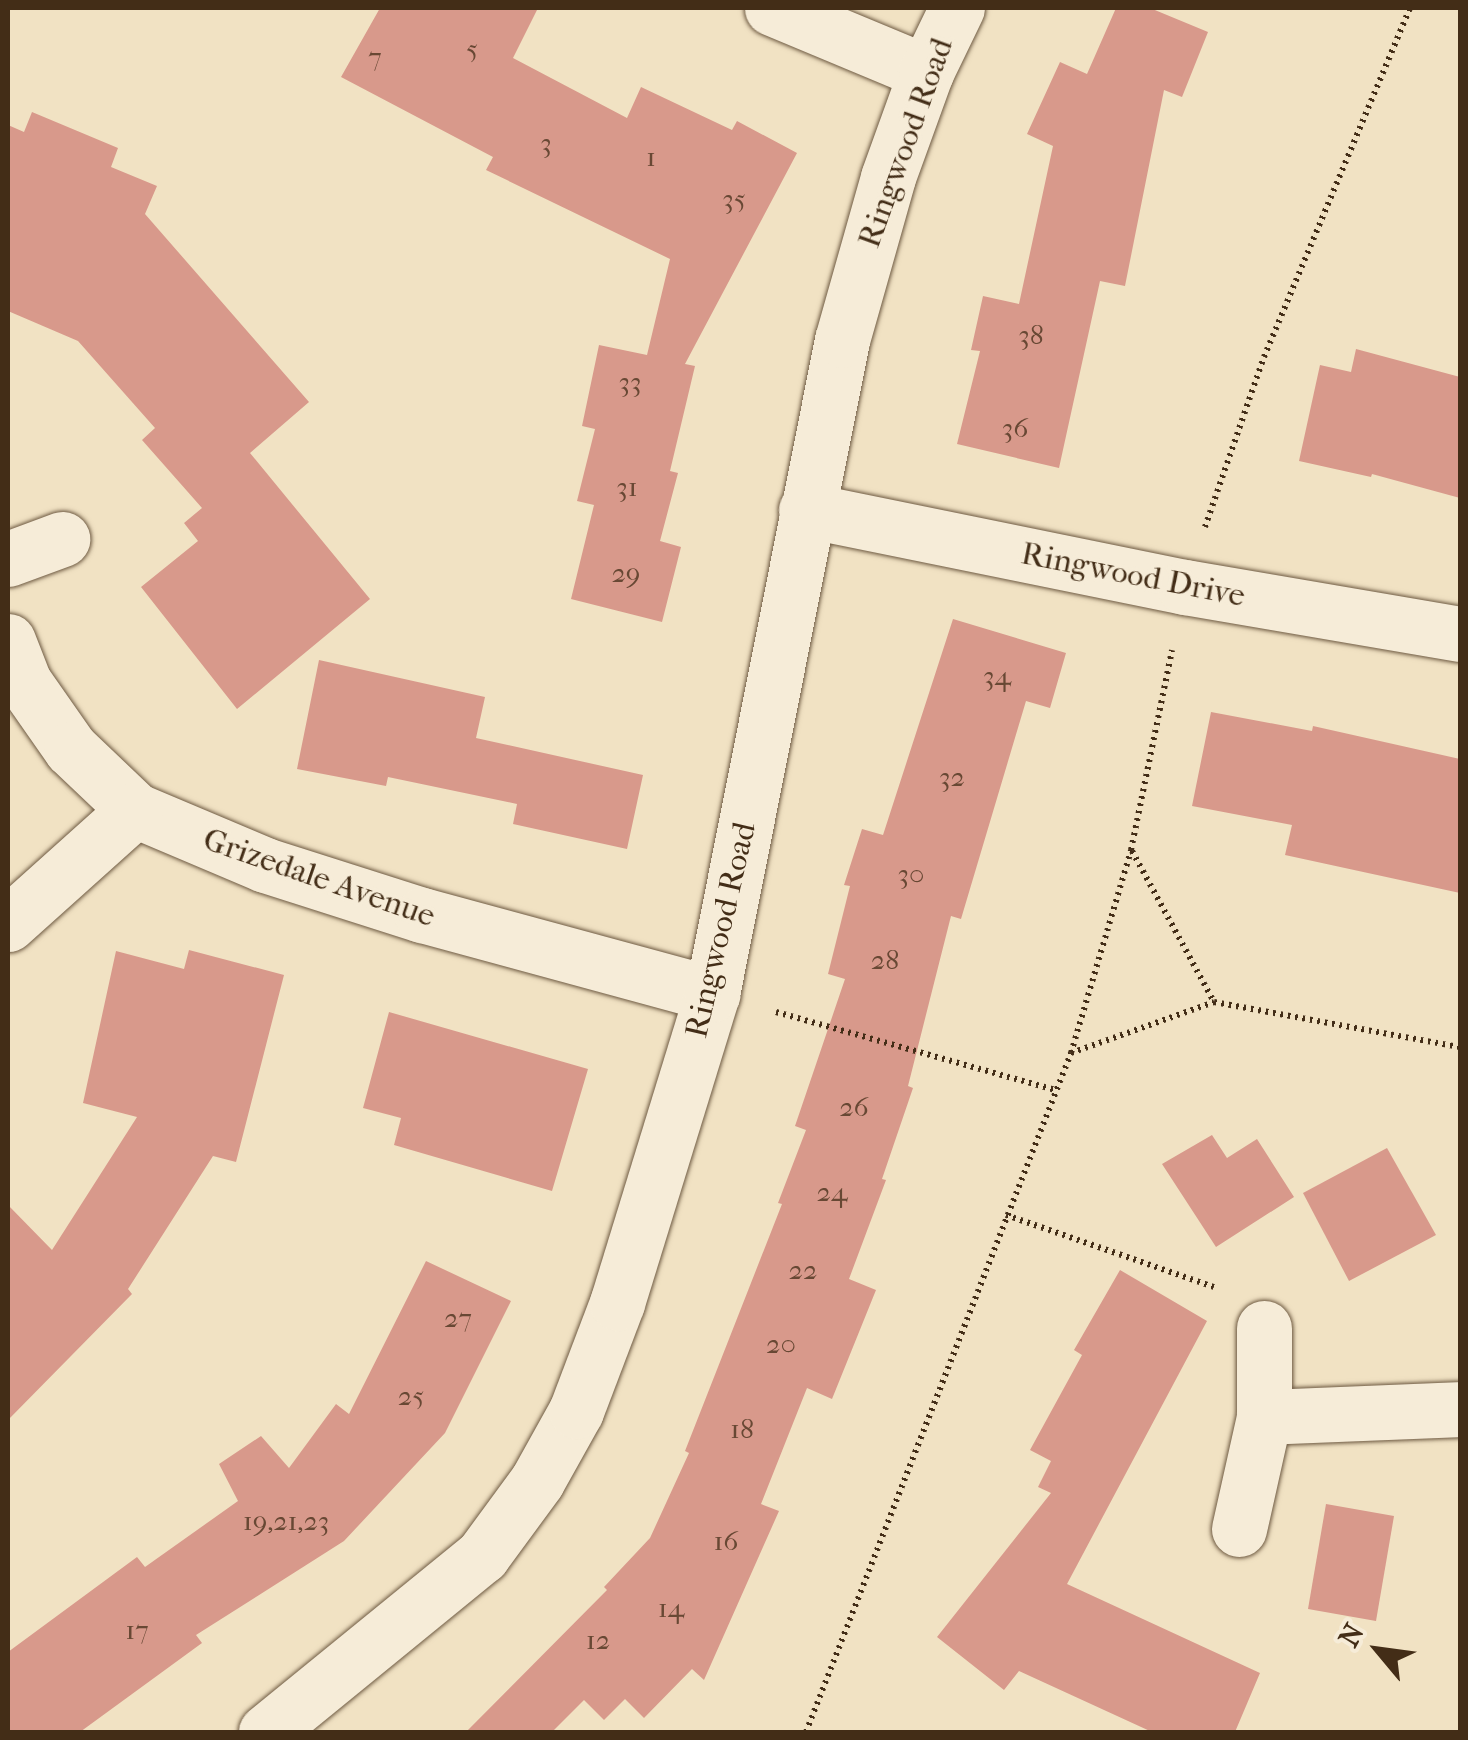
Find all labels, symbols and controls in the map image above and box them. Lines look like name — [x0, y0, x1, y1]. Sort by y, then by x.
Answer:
house number: 5 — [466, 32, 478, 66]
street label: Ringwood Road — [850, 33, 962, 253]
house number: 7 — [368, 40, 382, 74]
house number: 3 — [540, 126, 552, 160]
house number: 1 — [646, 140, 656, 174]
house number: 35 — [722, 182, 746, 216]
house number: 38 — [1018, 318, 1044, 352]
house number: 33 — [619, 365, 641, 399]
house number: 36 — [1002, 411, 1028, 445]
house number: 31 — [616, 470, 638, 504]
street label: Ringwood Drive — [1018, 534, 1248, 616]
house number: 29 — [611, 556, 641, 590]
house number: 34 — [983, 659, 1011, 693]
house number: 32 — [939, 760, 965, 794]
street label: Ringwood Road — [678, 818, 764, 1042]
street label: Grizedale Avenue — [198, 820, 440, 936]
house number: 30 — [898, 857, 924, 891]
house number: 28 — [871, 943, 899, 977]
house number: 26 — [839, 1090, 869, 1124]
house number: 24 — [817, 1175, 847, 1209]
house number: 22 — [789, 1253, 817, 1287]
house number: 27 — [444, 1301, 472, 1335]
house number: 20 — [766, 1327, 796, 1361]
house number: 25 — [398, 1379, 424, 1413]
house number: 18 — [730, 1412, 754, 1446]
house number: 19,21,23 — [243, 1504, 329, 1538]
house number: 16 — [713, 1524, 739, 1558]
house number: 14 — [658, 1591, 684, 1625]
north arrow — [1328, 1600, 1428, 1700]
house number: 17 — [125, 1613, 149, 1647]
text: N — [1332, 1618, 1371, 1653]
house number: 12 — [586, 1623, 610, 1657]

